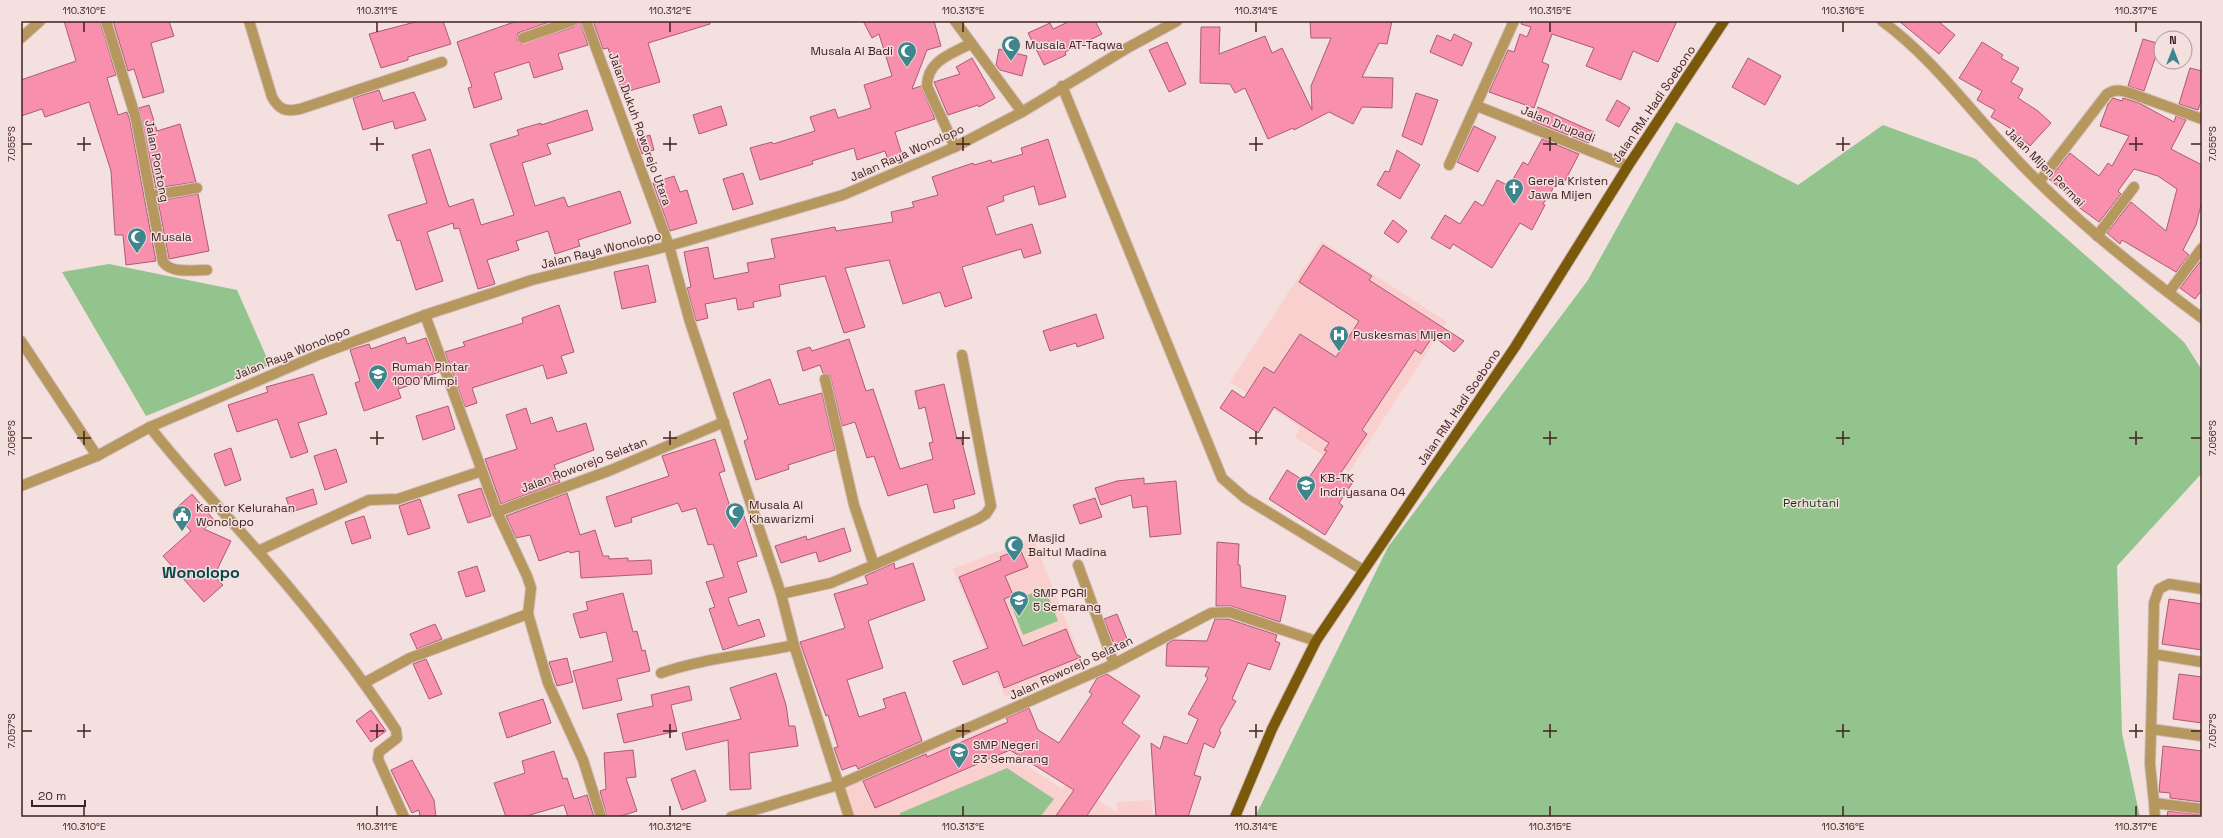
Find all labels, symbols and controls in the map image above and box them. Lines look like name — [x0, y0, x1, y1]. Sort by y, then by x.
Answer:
text: 110.310°E — [62, 4, 106, 17]
text: 110.311°E — [357, 4, 398, 17]
text: 110.312°E — [649, 4, 692, 17]
text: 110.313°E — [942, 4, 985, 17]
text: 110.314°E — [1235, 4, 1278, 17]
text: 110.315°E — [1529, 4, 1572, 17]
text: 110.316°E — [1822, 4, 1865, 17]
text: 110.317°E — [2115, 4, 2158, 17]
north arrow — [2153, 30, 2193, 70]
text: N — [2169, 33, 2177, 47]
mosque icon: Musala AT-Taqwa — [1000, 34, 1022, 62]
place label: Musala AT-Taqwa — [1025, 37, 1123, 53]
mosque icon: Musala Al Badi — [896, 40, 918, 68]
street label: Jalan RM. Hadi Soebono — [1609, 42, 1699, 166]
place label: Musala Al Badi — [810, 43, 893, 59]
street label: Jalan Dukuh Roworejo Utara — [605, 50, 675, 208]
street label: Jalan Drupadi — [1518, 102, 1598, 146]
street label: Jalan Pontong — [141, 119, 173, 203]
street label: Jalan Raya Wonolopo — [847, 121, 967, 185]
street label: Jalan Mijen Permai — [2002, 124, 2088, 210]
text: 7.055°S — [5, 126, 18, 162]
text: 7.055°S — [2206, 126, 2219, 162]
place label: Gereja Kristen Jawa Mijen — [1528, 173, 1608, 203]
church icon: Gereja Kristen Jawa Mijen — [1503, 177, 1525, 205]
mosque icon: Musala — [126, 226, 148, 254]
street label: Jalan Raya Wonolopo — [539, 227, 663, 273]
place label: Musala — [151, 229, 192, 245]
street label: Jalan Raya Wonolopo — [232, 322, 352, 384]
hospital icon: Puskesmas Mijen — [1328, 324, 1350, 352]
place label: Puskesmas Mijen — [1353, 327, 1451, 343]
street label: Jalan RM. Hadi Soebono — [1414, 345, 1504, 469]
place label: Rumah Pintar 1000 Mimpi — [392, 359, 469, 389]
school or university icon: Rumah Pintar 1000 Mimpi — [367, 363, 389, 391]
text: 7.056°S — [5, 420, 18, 456]
text: 7.056°S — [2206, 420, 2219, 456]
street label: Jalan Roworejo Selatan — [518, 433, 650, 497]
place label: KB-TK Indriyasana 04 — [1320, 470, 1406, 500]
school or university icon: KB-TK Indriyasana 04 — [1295, 474, 1317, 502]
park label: Perhutani — [1783, 495, 1839, 511]
place label: Musala Al Khawarizmi — [749, 497, 814, 527]
place label: Kantor Kelurahan Wonolopo — [196, 500, 295, 530]
mosque icon: Musala Al Khawarizmi — [724, 501, 746, 529]
public building icon: Kantor Kelurahan Wonolopo — [171, 504, 193, 532]
place label: Masjid Baitul Madina — [1028, 530, 1107, 560]
mosque icon: Masjid Baitul Madina — [1003, 534, 1025, 562]
district label: Wonolopo — [162, 562, 240, 583]
place label: SMP PGRI 5 Semarang — [1033, 585, 1101, 615]
school or university icon: SMP PGRI 5 Semarang — [1008, 589, 1030, 617]
street label: Jalan Roworejo Selatan — [1007, 632, 1135, 704]
text: 7.057°S — [5, 713, 18, 749]
text: 7.057°S — [2206, 713, 2219, 749]
place label: SMP Negeri 23 Semarang — [973, 737, 1048, 767]
school or university icon: SMP Negeri 23 Semarang — [948, 741, 970, 769]
scale bar — [32, 782, 85, 808]
text: 20 m — [38, 788, 66, 804]
text: 110.310°E — [62, 820, 106, 833]
text: 110.311°E — [357, 820, 398, 833]
text: 110.312°E — [649, 820, 692, 833]
text: 110.313°E — [942, 820, 985, 833]
text: 110.314°E — [1235, 820, 1278, 833]
text: 110.315°E — [1529, 820, 1572, 833]
text: 110.316°E — [1822, 820, 1865, 833]
text: 110.317°E — [2115, 820, 2158, 833]

